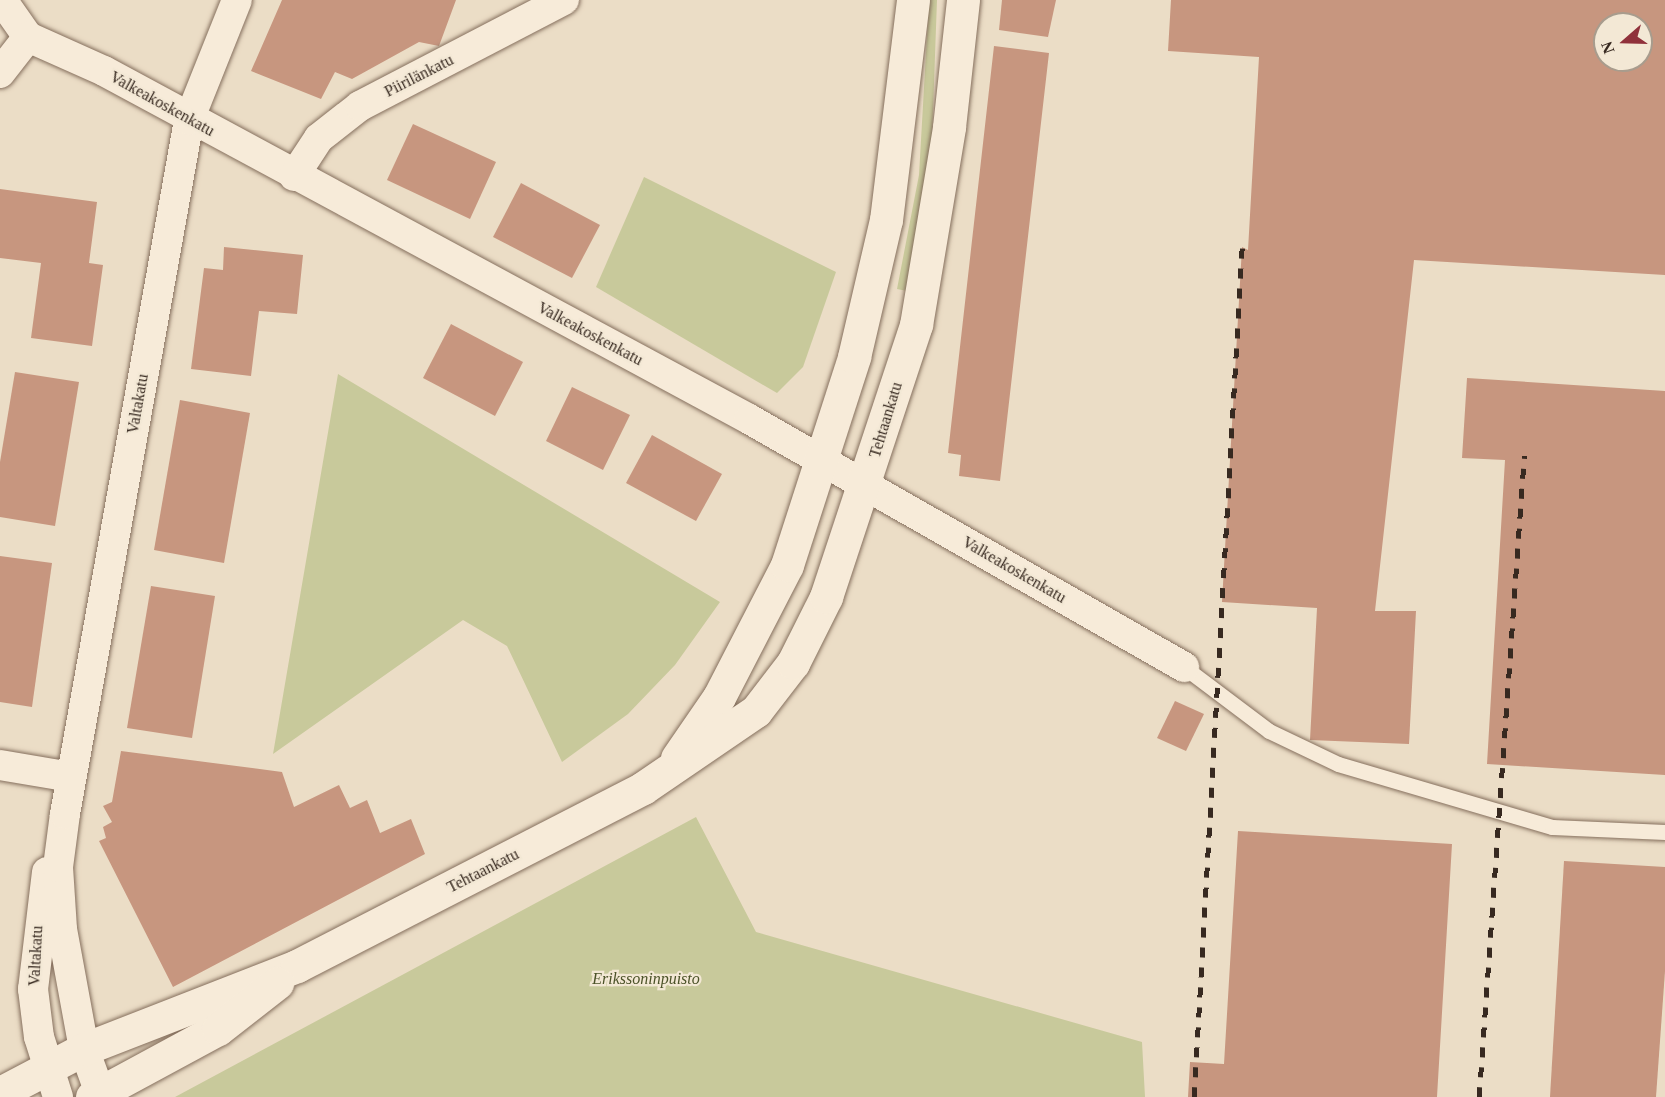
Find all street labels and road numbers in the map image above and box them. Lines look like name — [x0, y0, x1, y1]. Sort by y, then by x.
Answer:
street label: Piirilänkatu — [381, 50, 457, 102]
street label: Valkeakoskenkatu — [106, 67, 218, 141]
street label: Valkeakoskenkatu — [534, 298, 646, 370]
street label: Valtakatu — [123, 373, 153, 435]
street label: Tehtaankatu — [865, 380, 907, 460]
street label: Valkeakoskenkatu — [959, 533, 1069, 607]
street label: Tehtaankatu — [444, 845, 522, 897]
street label: Valtakatu — [25, 925, 47, 987]

